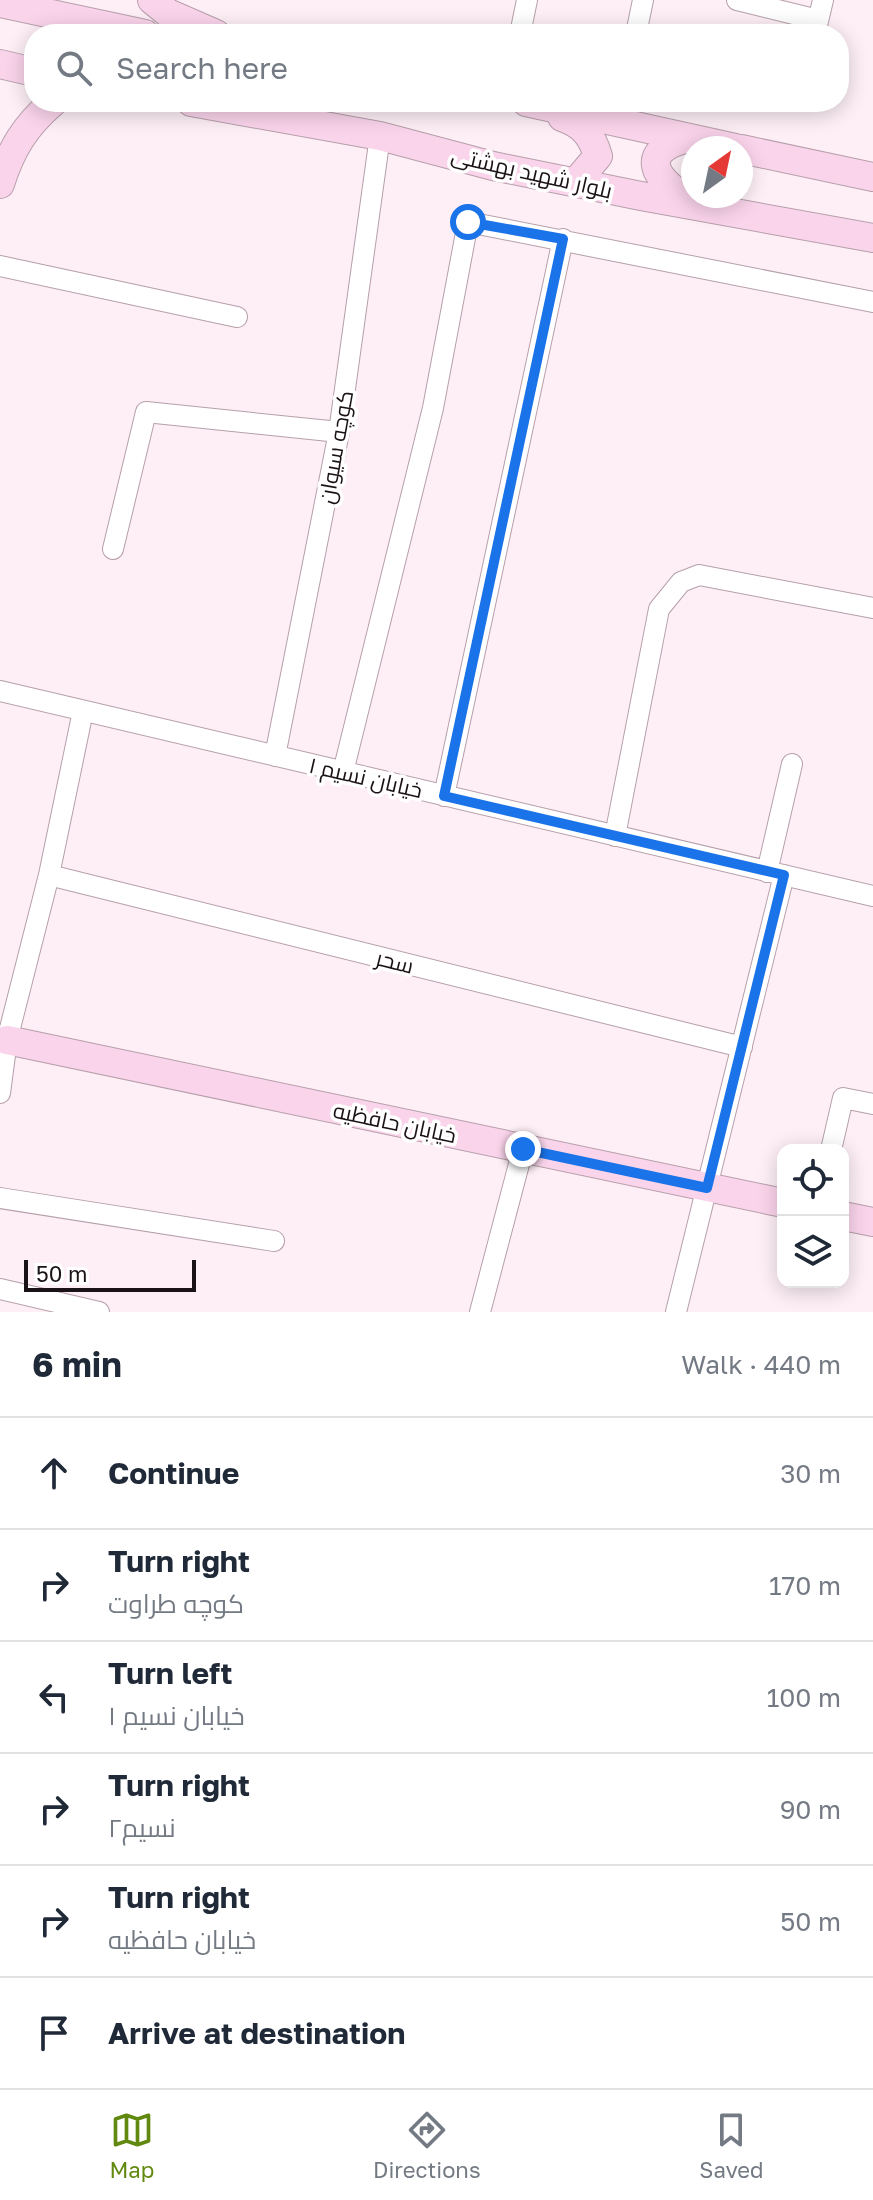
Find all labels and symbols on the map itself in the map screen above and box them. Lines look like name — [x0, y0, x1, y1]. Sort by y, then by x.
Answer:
north arrow — [681, 136, 753, 208]
street label: بلوار شهید بهشتی — [449, 140, 615, 205]
route start — [450, 204, 486, 240]
street label: کوچه سیوان — [312, 388, 360, 506]
street label: خیابان نسیم ۱ — [306, 751, 425, 806]
street label: سحر — [371, 943, 417, 979]
street label: خیابان حافظیه — [331, 1096, 459, 1148]
route end — [505, 1131, 541, 1167]
scale bar — [24, 1256, 196, 1292]

